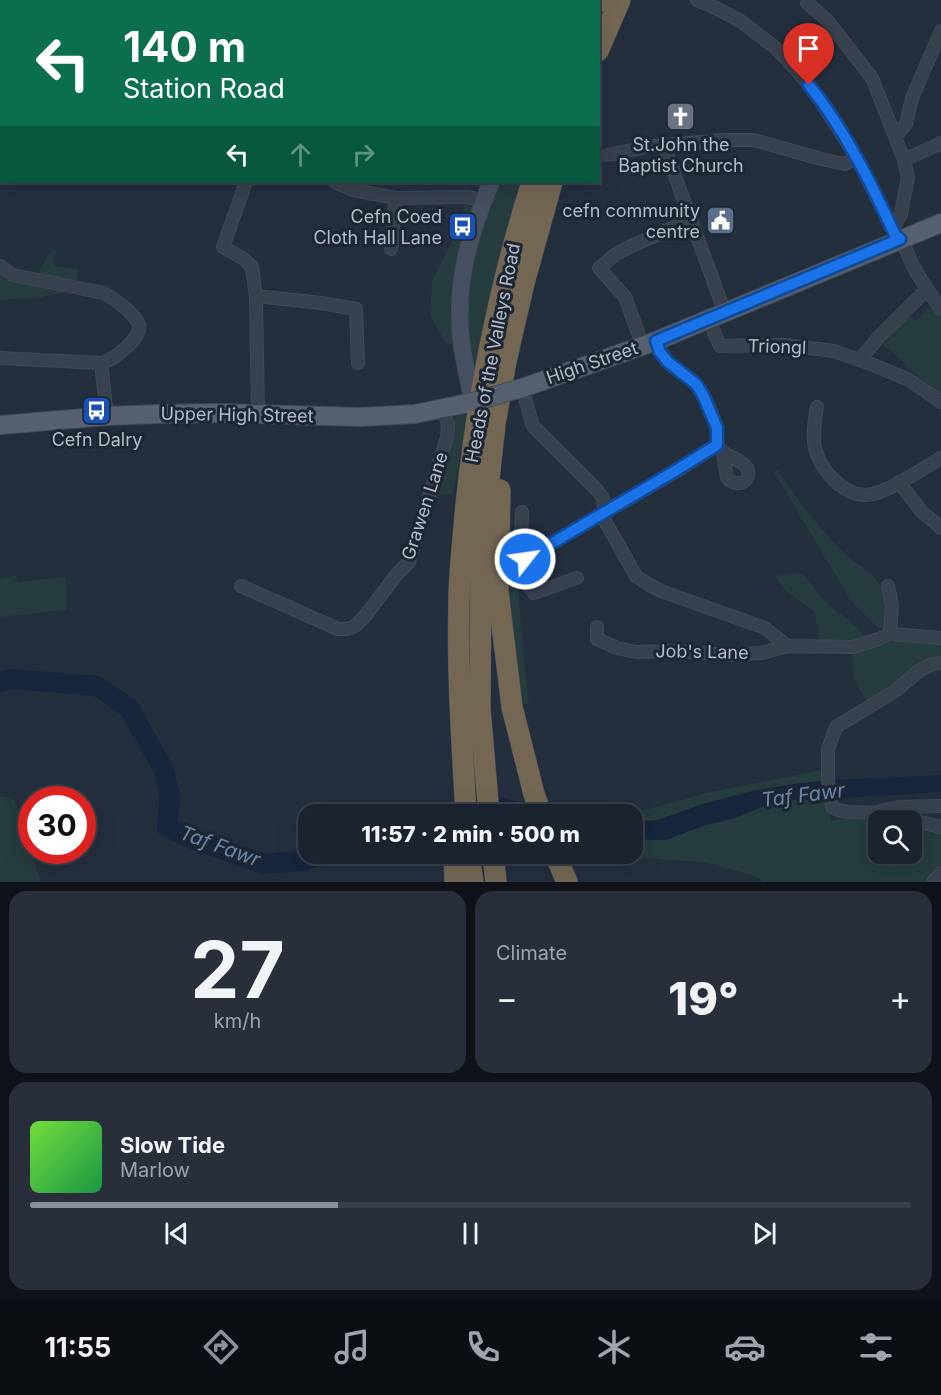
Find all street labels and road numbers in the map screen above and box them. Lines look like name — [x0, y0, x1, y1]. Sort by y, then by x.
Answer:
street label: Heads of the Valleys Road — [461, 241, 524, 464]
street label: Triongl — [747, 335, 807, 358]
street label: High Street — [543, 337, 640, 388]
street label: Upper High Street — [160, 403, 314, 426]
street label: Grawen Lane — [397, 449, 452, 563]
street label: Job's Lane — [655, 640, 749, 663]

